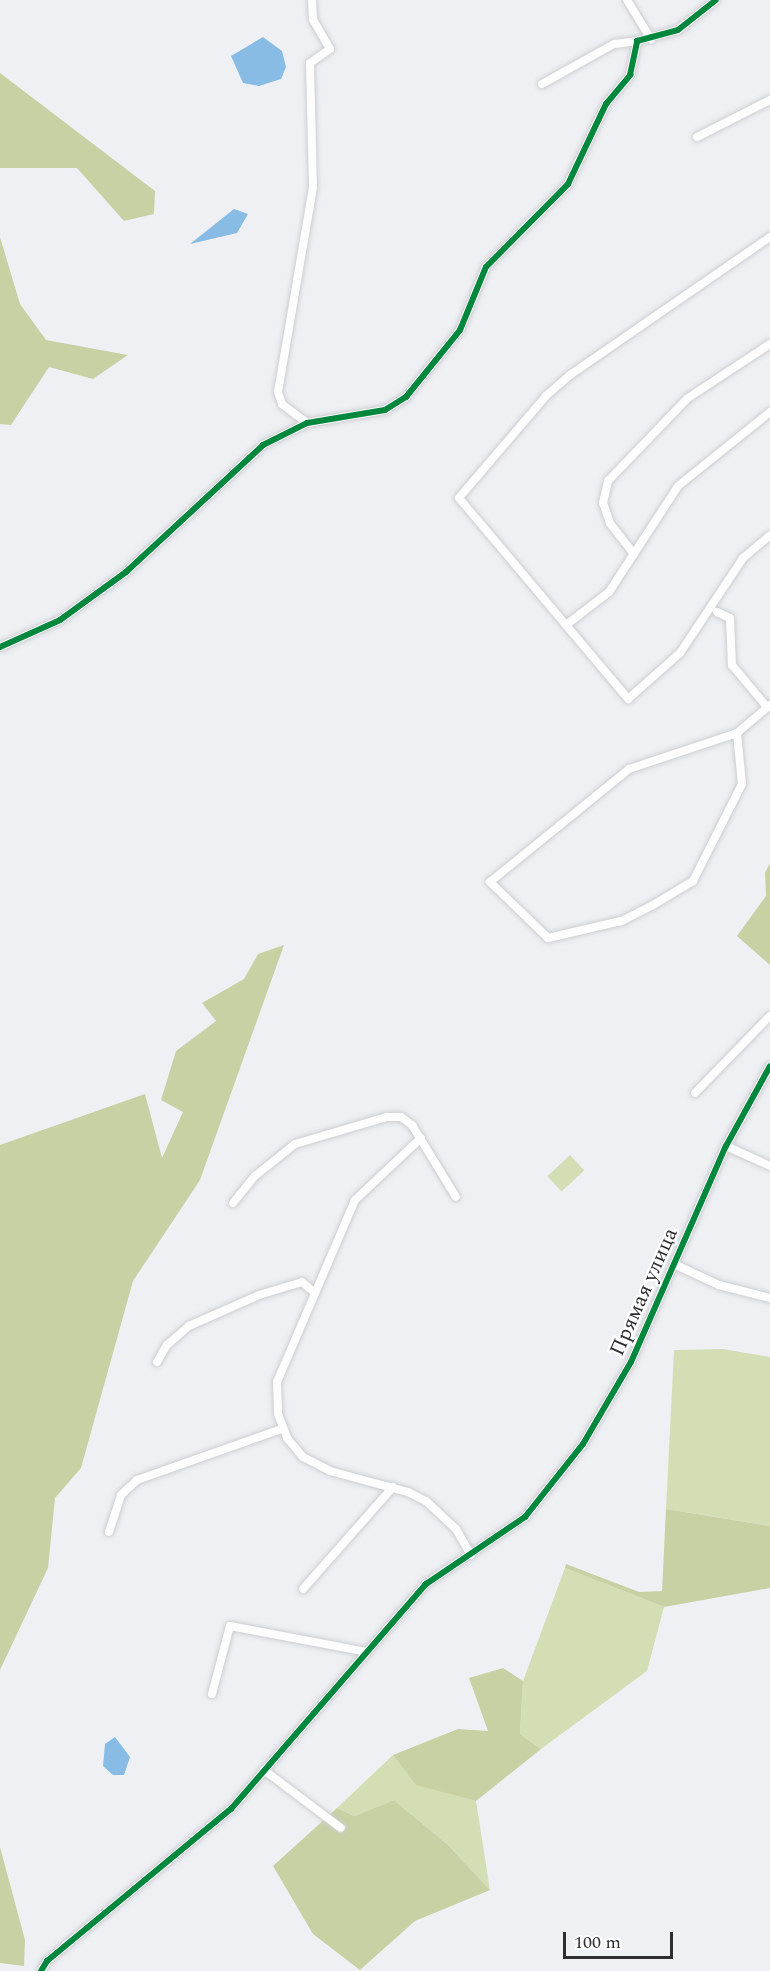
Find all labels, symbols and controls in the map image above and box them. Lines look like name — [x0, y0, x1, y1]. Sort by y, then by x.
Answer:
street label: Прямая улица — [604, 1224, 684, 1360]
scale bar — [566, 1920, 676, 1958]
text: 100 m — [574, 1929, 621, 1956]

